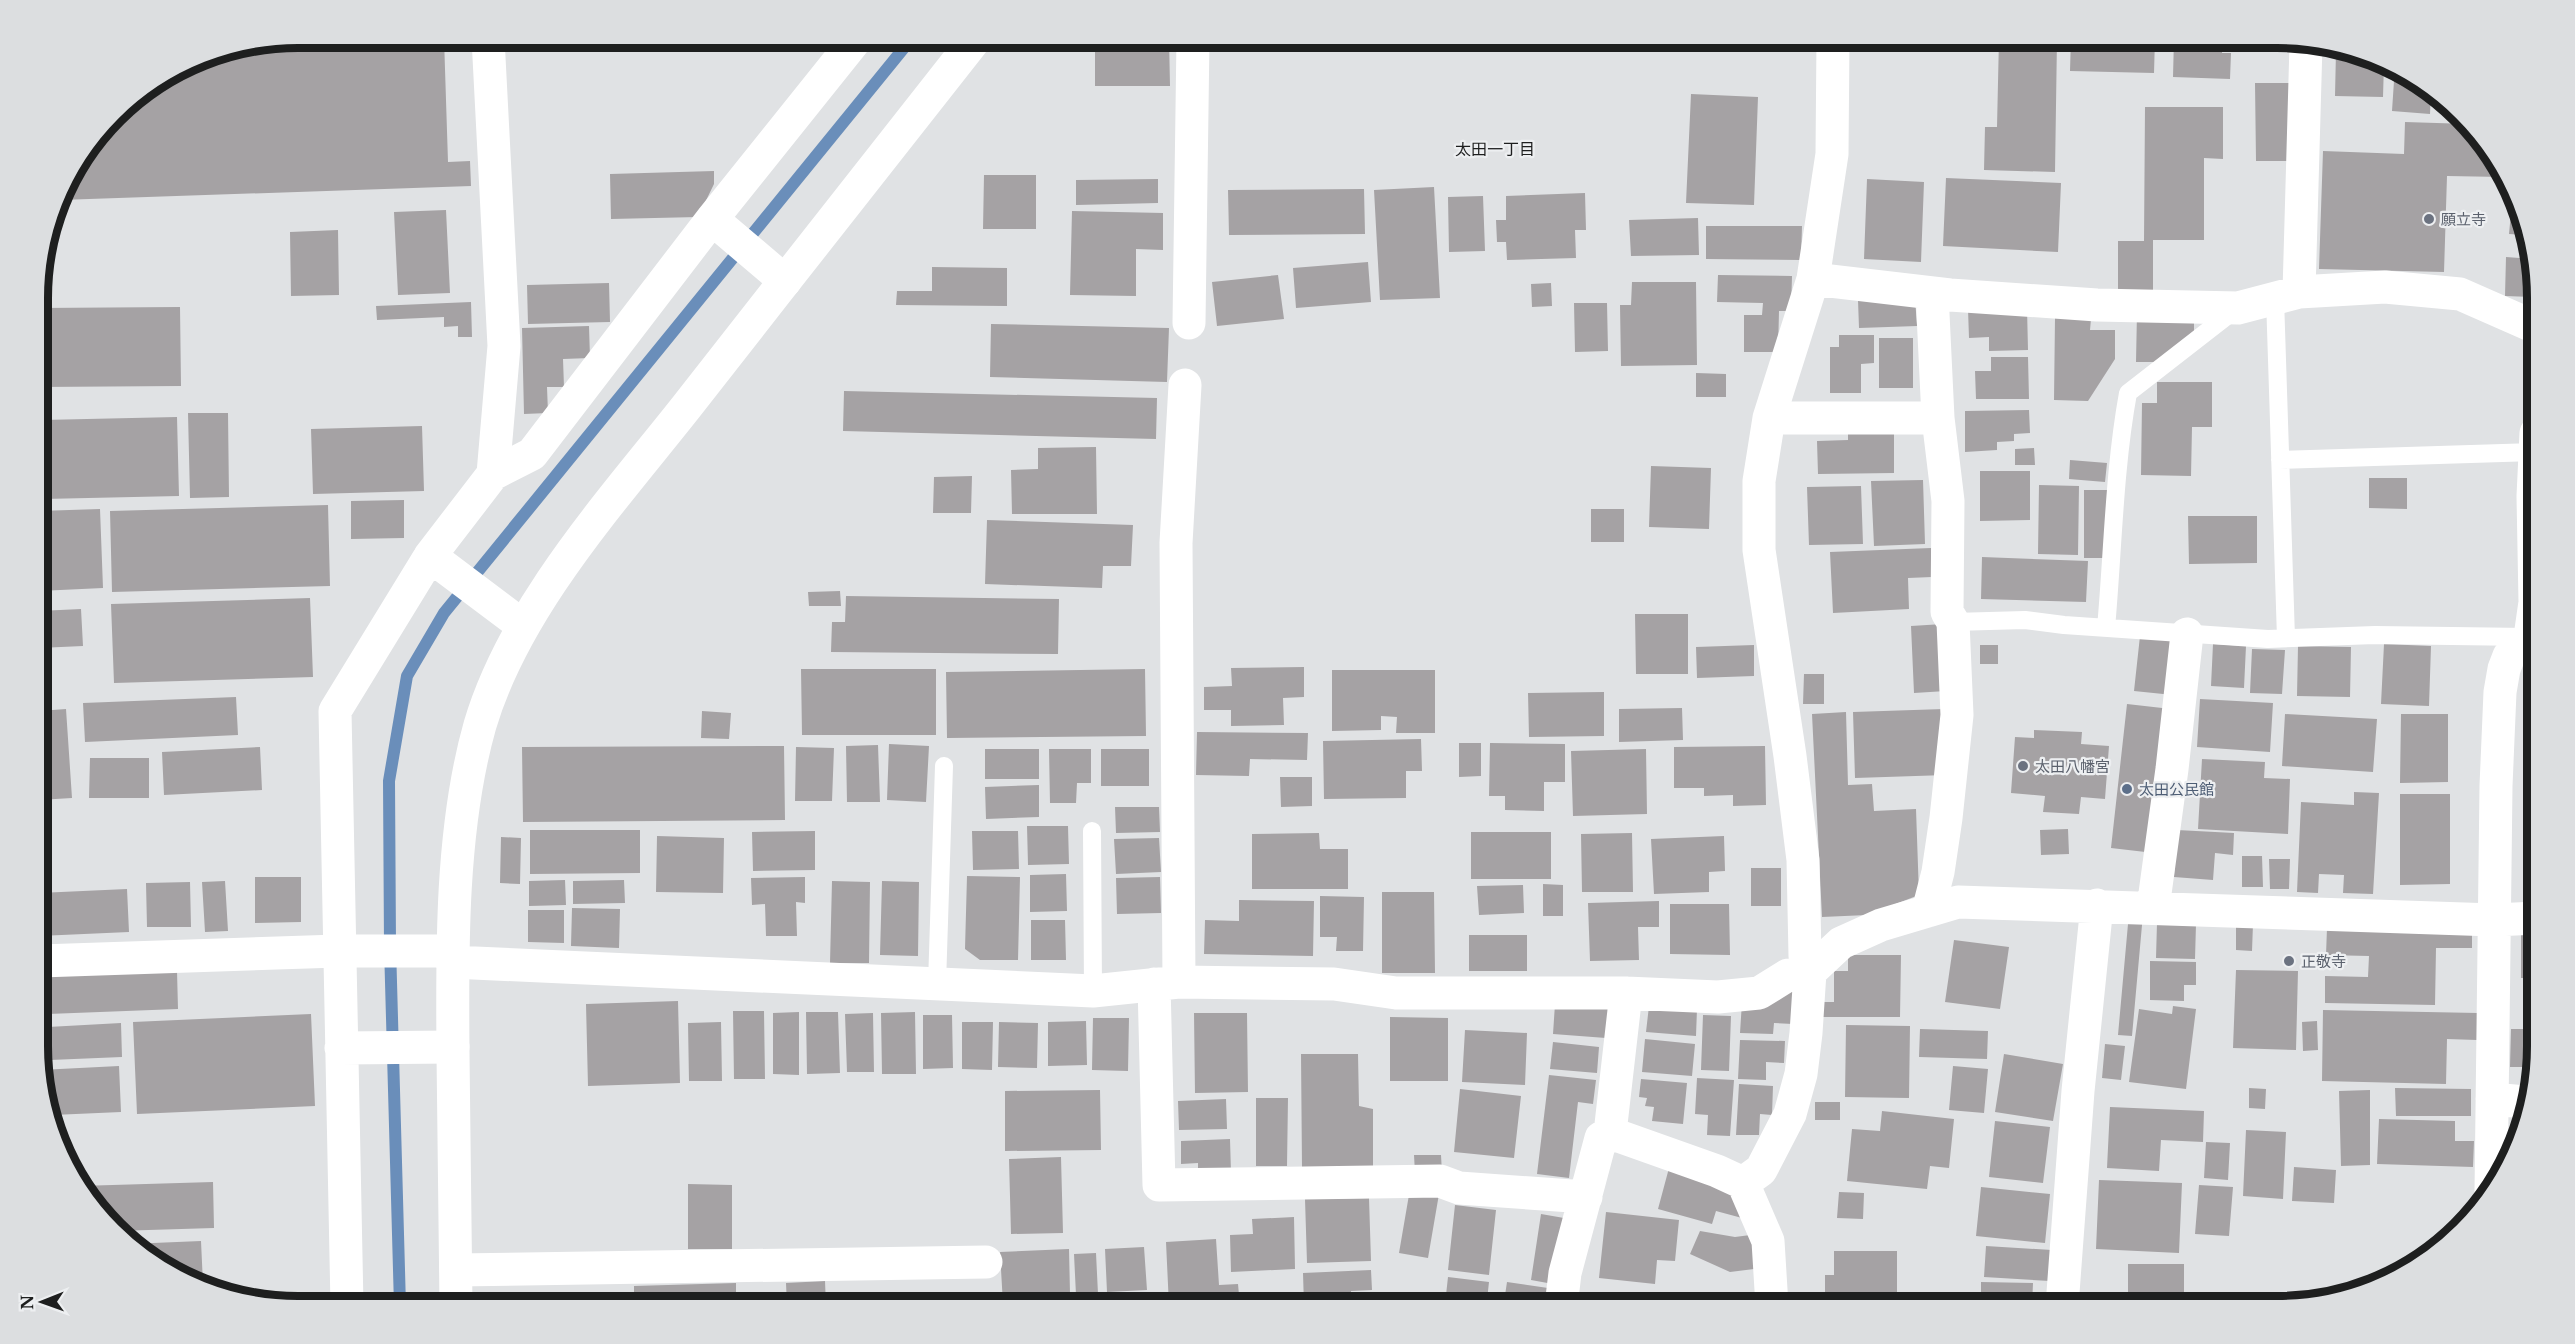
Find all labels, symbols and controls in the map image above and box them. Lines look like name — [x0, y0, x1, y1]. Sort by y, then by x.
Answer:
district label: 太田一丁目 — [1455, 139, 1535, 159]
place label: 願立寺 — [2441, 210, 2486, 229]
marker: 願立寺 — [2422, 212, 2436, 226]
place label: 太田八幡宮 — [2035, 757, 2110, 776]
marker: 太田八幡宮 — [2016, 759, 2030, 773]
place label: 太田公民館 — [2139, 780, 2214, 799]
marker: 太田公民館 — [2120, 782, 2134, 796]
place label: 正敬寺 — [2301, 952, 2346, 971]
marker: 正敬寺 — [2282, 954, 2296, 968]
north arrow — [12, 1272, 72, 1332]
text: N — [17, 1295, 37, 1310]

